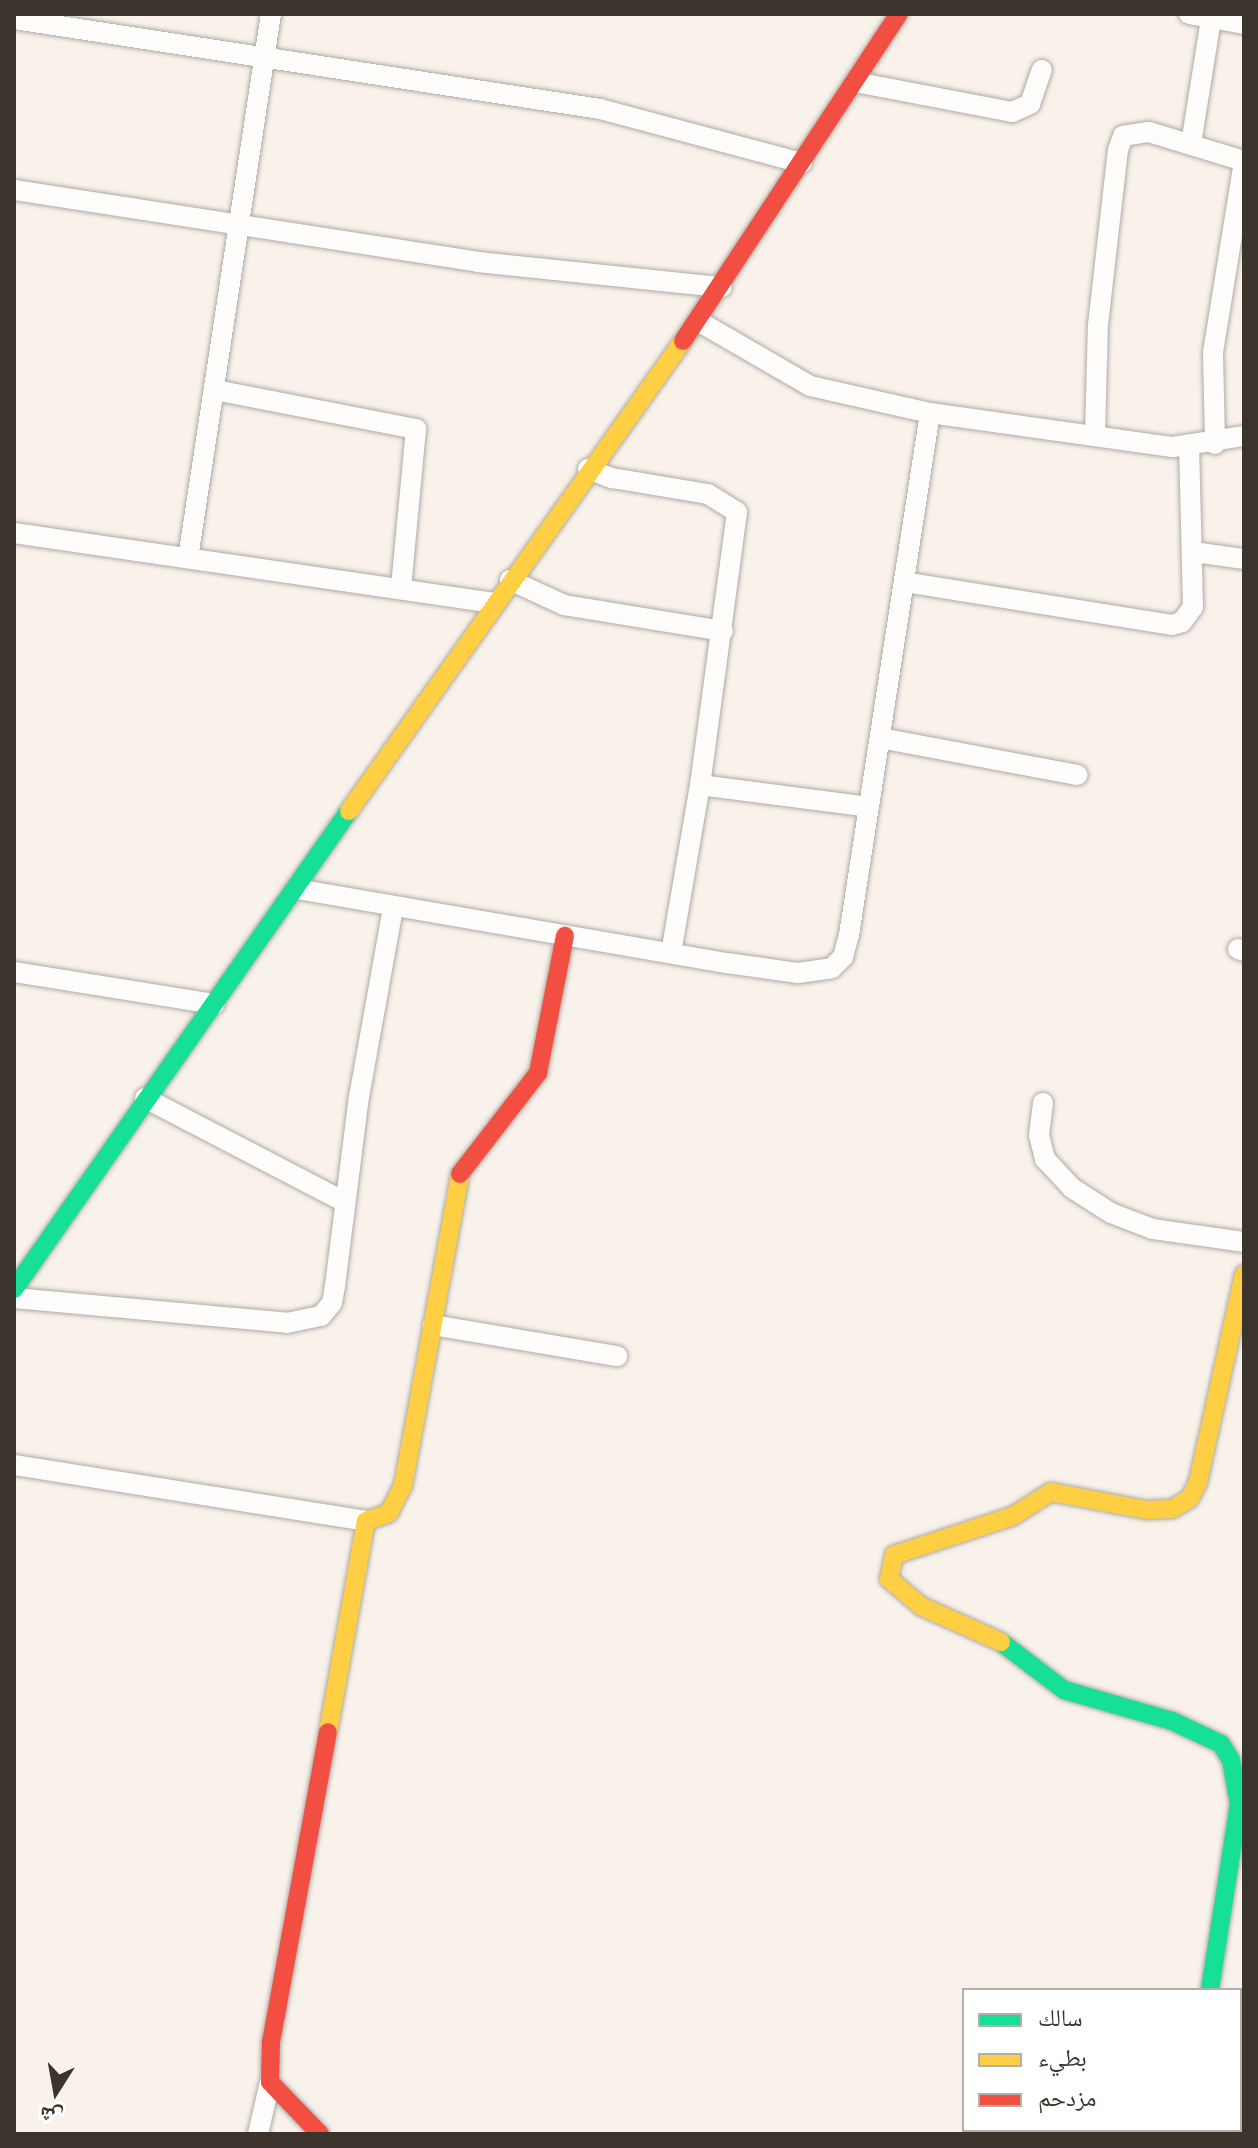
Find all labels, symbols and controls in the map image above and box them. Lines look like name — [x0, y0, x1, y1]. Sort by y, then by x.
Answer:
legend — [962, 1988, 1242, 2132]
text: سالك — [1038, 2001, 1083, 2036]
text: بطيء — [1038, 2041, 1087, 2076]
north arrow — [16, 2052, 96, 2132]
text: مزدحم — [1038, 2081, 1097, 2116]
text: ش — [37, 2098, 66, 2133]

